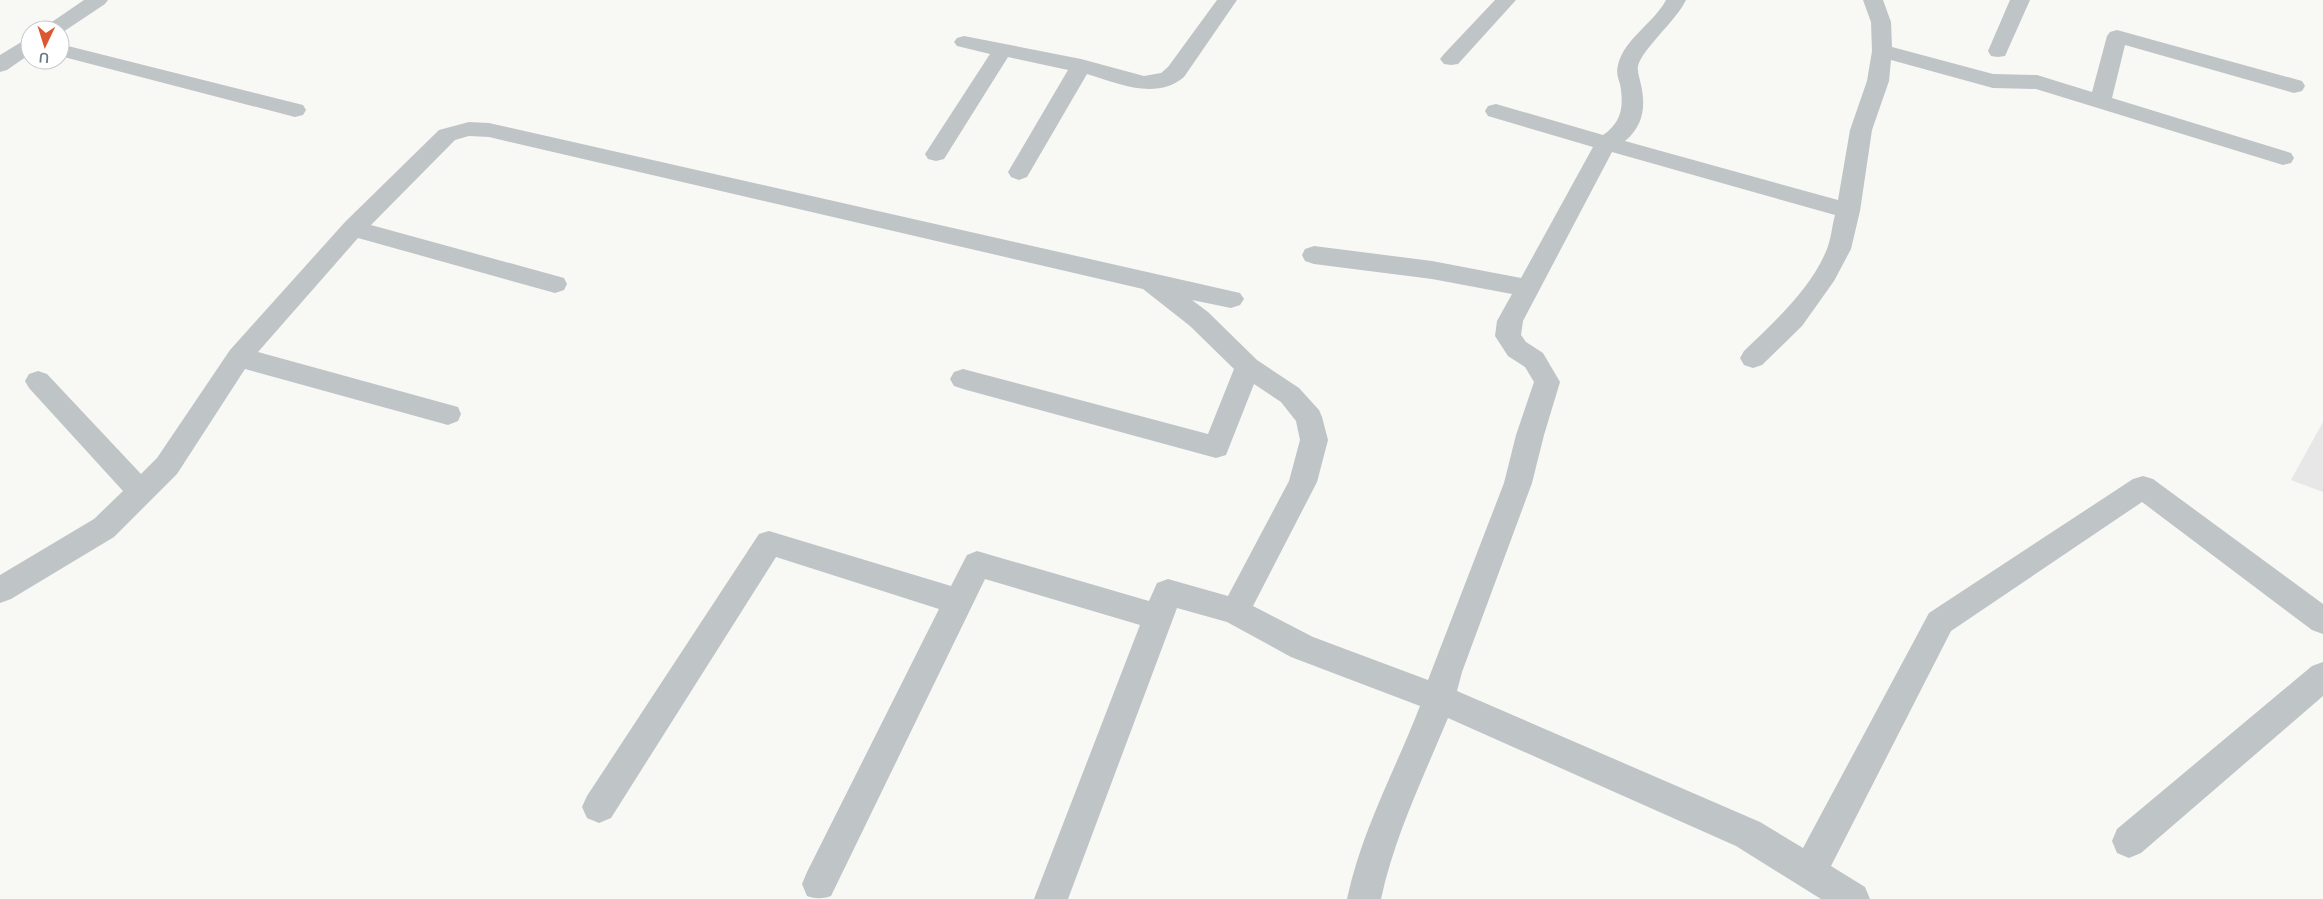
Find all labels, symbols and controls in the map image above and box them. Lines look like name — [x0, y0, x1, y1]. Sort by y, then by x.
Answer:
north arrow — [20, 20, 70, 70]
text: U — [38, 48, 50, 67]

